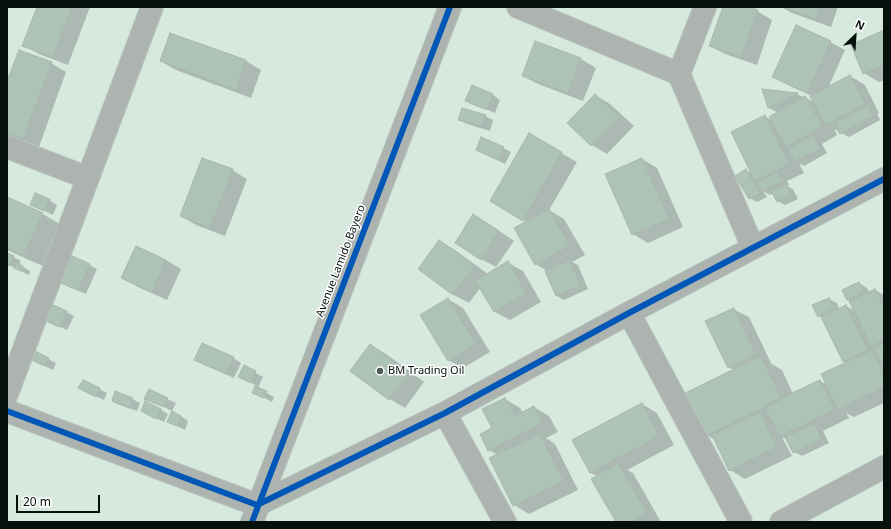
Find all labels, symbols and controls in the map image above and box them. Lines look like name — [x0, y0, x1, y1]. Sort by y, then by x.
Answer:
north arrow — [835, 16, 875, 56]
text: N — [853, 16, 868, 33]
street label: Avenue Lamido Bayero — [314, 203, 368, 319]
place label: BM Trading Oil — [388, 364, 464, 378]
marker: BM Trading Oil — [375, 366, 385, 376]
scale bar — [18, 487, 102, 513]
text: 20 m — [23, 493, 51, 510]

